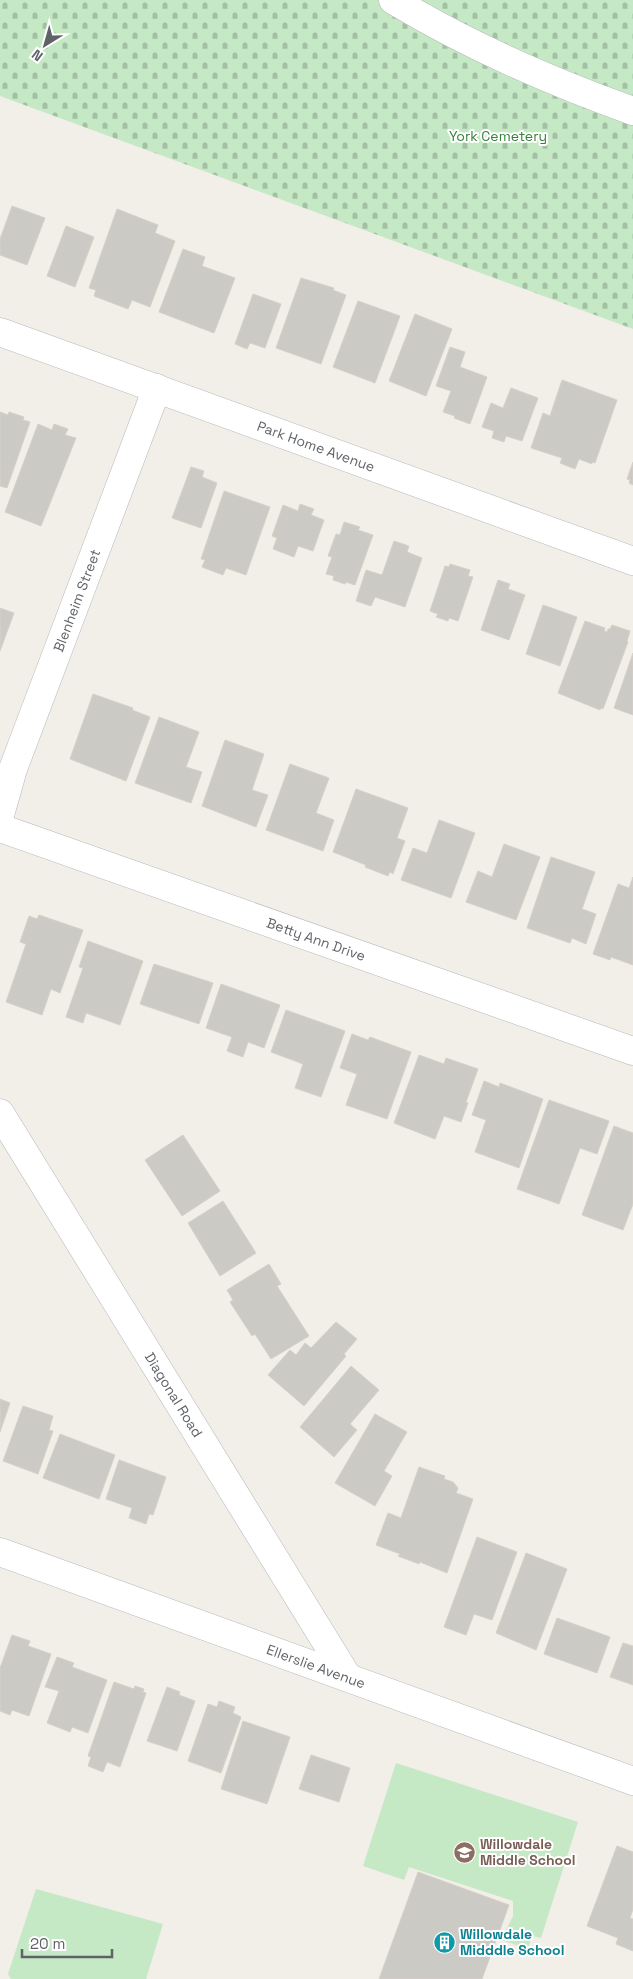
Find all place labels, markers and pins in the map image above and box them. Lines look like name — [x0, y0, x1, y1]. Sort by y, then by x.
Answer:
place label: Willowdale Middle School — [480, 1835, 575, 1869]
school or university icon: Willowdale Middle School — [452, 1840, 476, 1864]
place label: Willowdale Midddle School — [460, 1925, 564, 1959]
building icon: Willowdale Midddle School — [432, 1930, 456, 1954]

